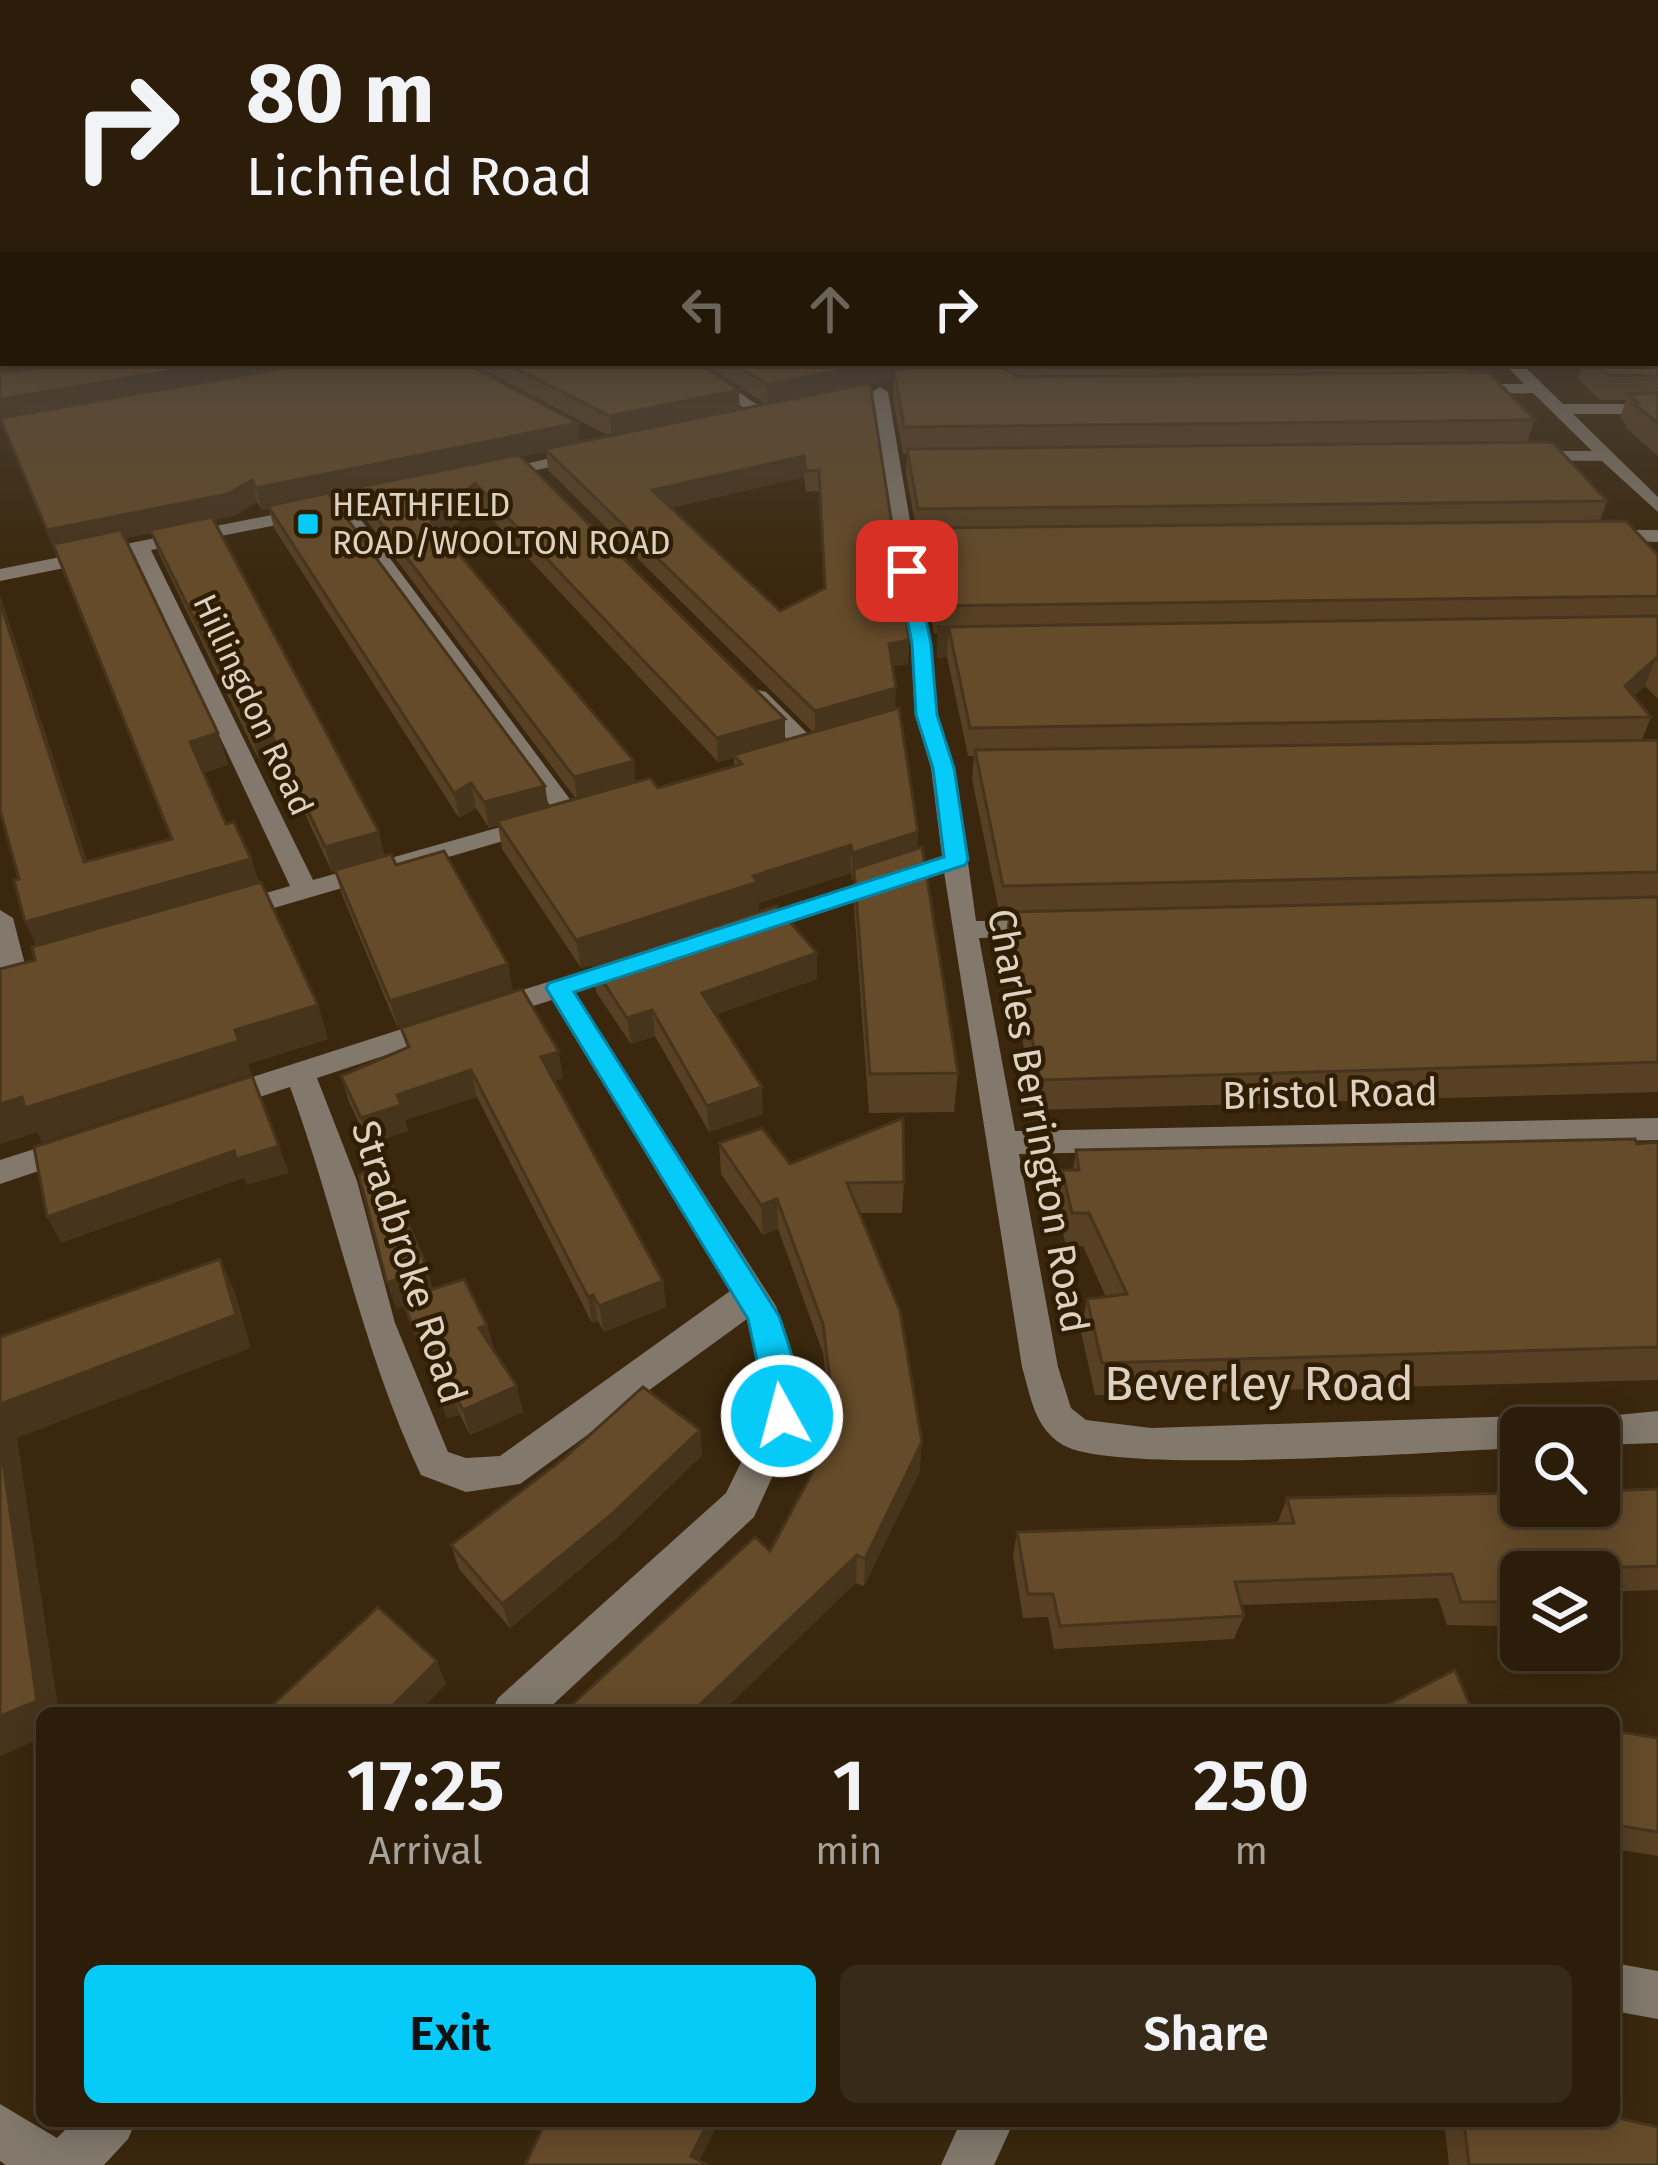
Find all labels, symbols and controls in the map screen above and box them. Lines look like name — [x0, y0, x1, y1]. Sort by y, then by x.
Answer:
text: 80 m — [246, 43, 435, 144]
icon: right — [48, 48, 204, 204]
text: Lichfield Road — [246, 145, 593, 209]
icon: left — [671, 276, 737, 342]
icon: ahead — [797, 276, 863, 342]
icon: right — [923, 276, 989, 342]
place label: HEATHFIELD ROAD/WOOLTON ROAD — [332, 485, 670, 563]
marker: HEATHFIELD ROAD/WOOLTON ROAD — [295, 511, 321, 537]
pin — [856, 520, 958, 622]
icon: arrive — [874, 538, 940, 604]
street label: Hillingdon Road — [184, 588, 322, 822]
street label: Charles Berrington Road — [978, 905, 1098, 1337]
street label: Bristol Road — [1222, 1069, 1438, 1119]
street label: Stradbroke Road — [342, 1115, 476, 1409]
position arrow — [719, 1353, 845, 1479]
street label: Beverley Road — [1104, 1355, 1414, 1413]
map controls — [1500, 1407, 1620, 1671]
button: search — [1500, 1407, 1620, 1527]
button: layers — [1500, 1551, 1620, 1671]
text: 17:25 — [347, 1743, 505, 1829]
text: 1 — [832, 1743, 865, 1829]
text: 250 — [1193, 1743, 1309, 1829]
text: Arrival — [368, 1828, 483, 1874]
text: min — [815, 1828, 882, 1874]
text: m — [1235, 1828, 1268, 1874]
button: Exit — [84, 1965, 816, 2103]
button: Share — [840, 1965, 1572, 2103]

